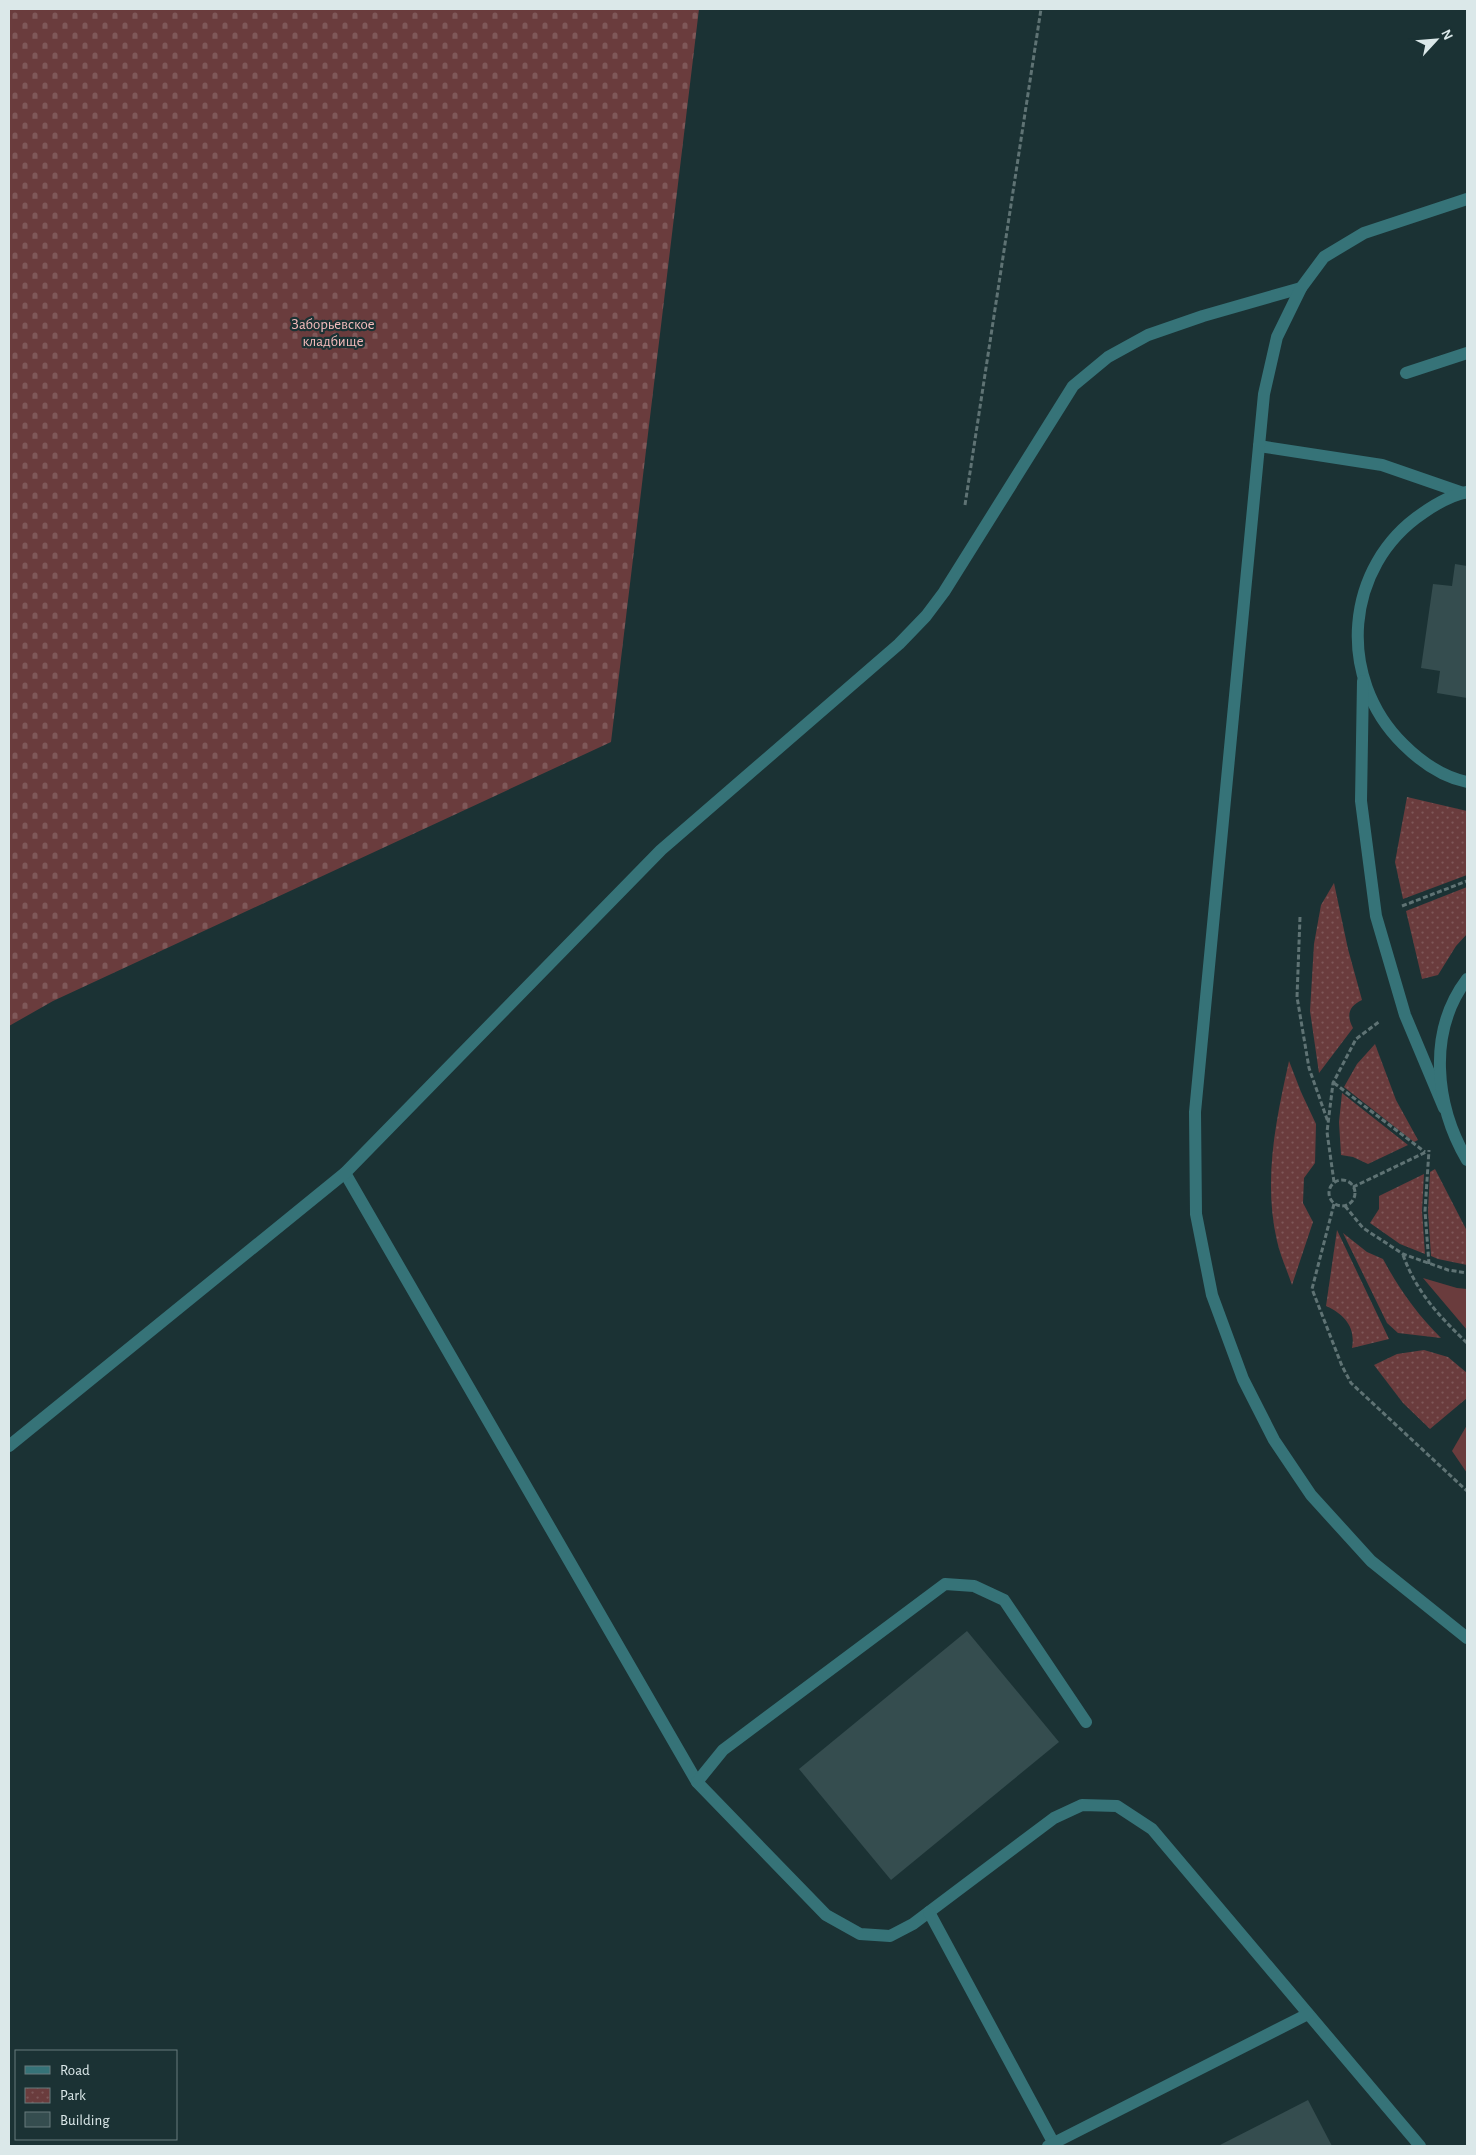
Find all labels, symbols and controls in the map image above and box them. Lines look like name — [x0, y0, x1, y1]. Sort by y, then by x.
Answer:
north arrow — [1411, 15, 1461, 65]
text: N — [1438, 27, 1455, 42]
park label: Заборьевское кладбище — [291, 317, 375, 349]
legend — [15, 2050, 178, 2140]
text: Road — [60, 2063, 90, 2078]
text: Park — [60, 2088, 86, 2103]
text: Building — [60, 2113, 110, 2128]

